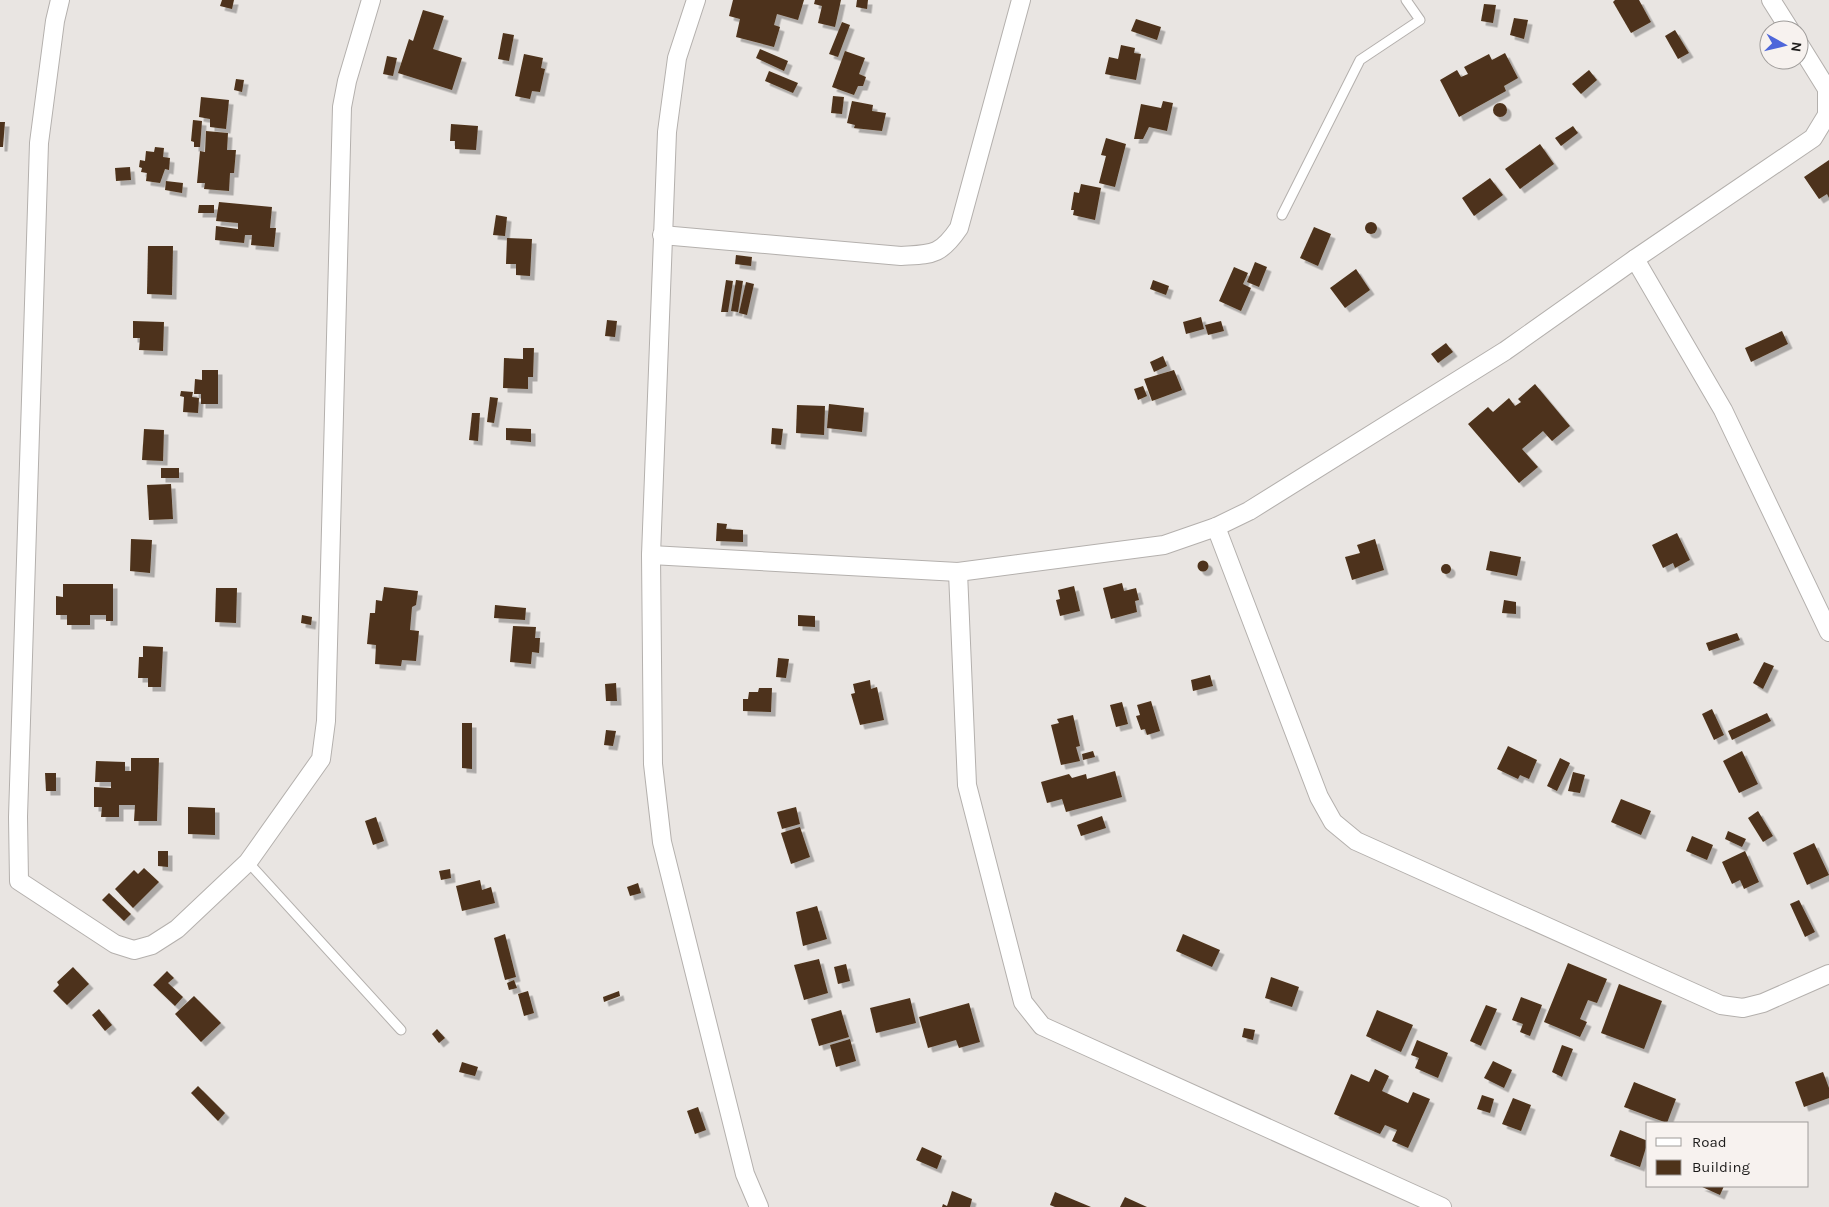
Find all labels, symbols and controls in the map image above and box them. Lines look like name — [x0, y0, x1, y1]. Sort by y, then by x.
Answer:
north arrow — [1759, 20, 1809, 70]
text: N — [1787, 41, 1805, 53]
legend — [1646, 1122, 1809, 1187]
text: Road — [1692, 1133, 1727, 1151]
text: Building — [1692, 1158, 1750, 1176]

